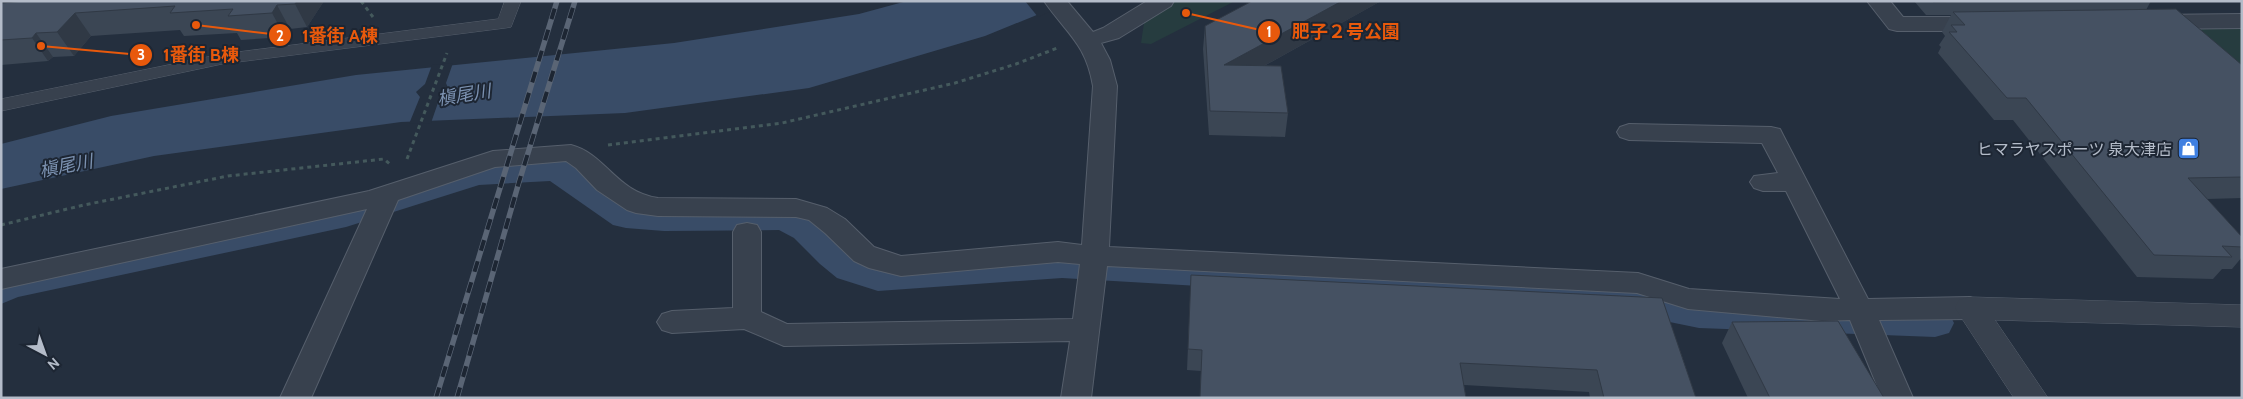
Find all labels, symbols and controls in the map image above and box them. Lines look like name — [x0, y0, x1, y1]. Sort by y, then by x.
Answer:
callout: 肥子２号公園 — [1257, 16, 1410, 49]
callout: 1番街 A棟 — [267, 19, 388, 52]
text: 肥子２号公園 — [1292, 21, 1400, 43]
text: 1 — [1266, 23, 1272, 41]
text: 1番街 A棟 — [302, 25, 378, 47]
text: 2 — [276, 27, 284, 45]
callout: 1番街 B棟 — [128, 38, 249, 71]
text: 1番街 B棟 — [163, 44, 239, 66]
text: 3 — [137, 46, 145, 64]
water label: 槇尾川 — [436, 80, 494, 110]
shop icon: ヒマラヤスポーツ 泉大津店 — [2176, 137, 2200, 161]
place label: ヒマラヤスポーツ 泉大津店 — [1977, 140, 2172, 159]
water label: 槇尾川 — [37, 150, 97, 182]
north arrow — [20, 329, 70, 379]
text: N — [44, 354, 63, 374]

